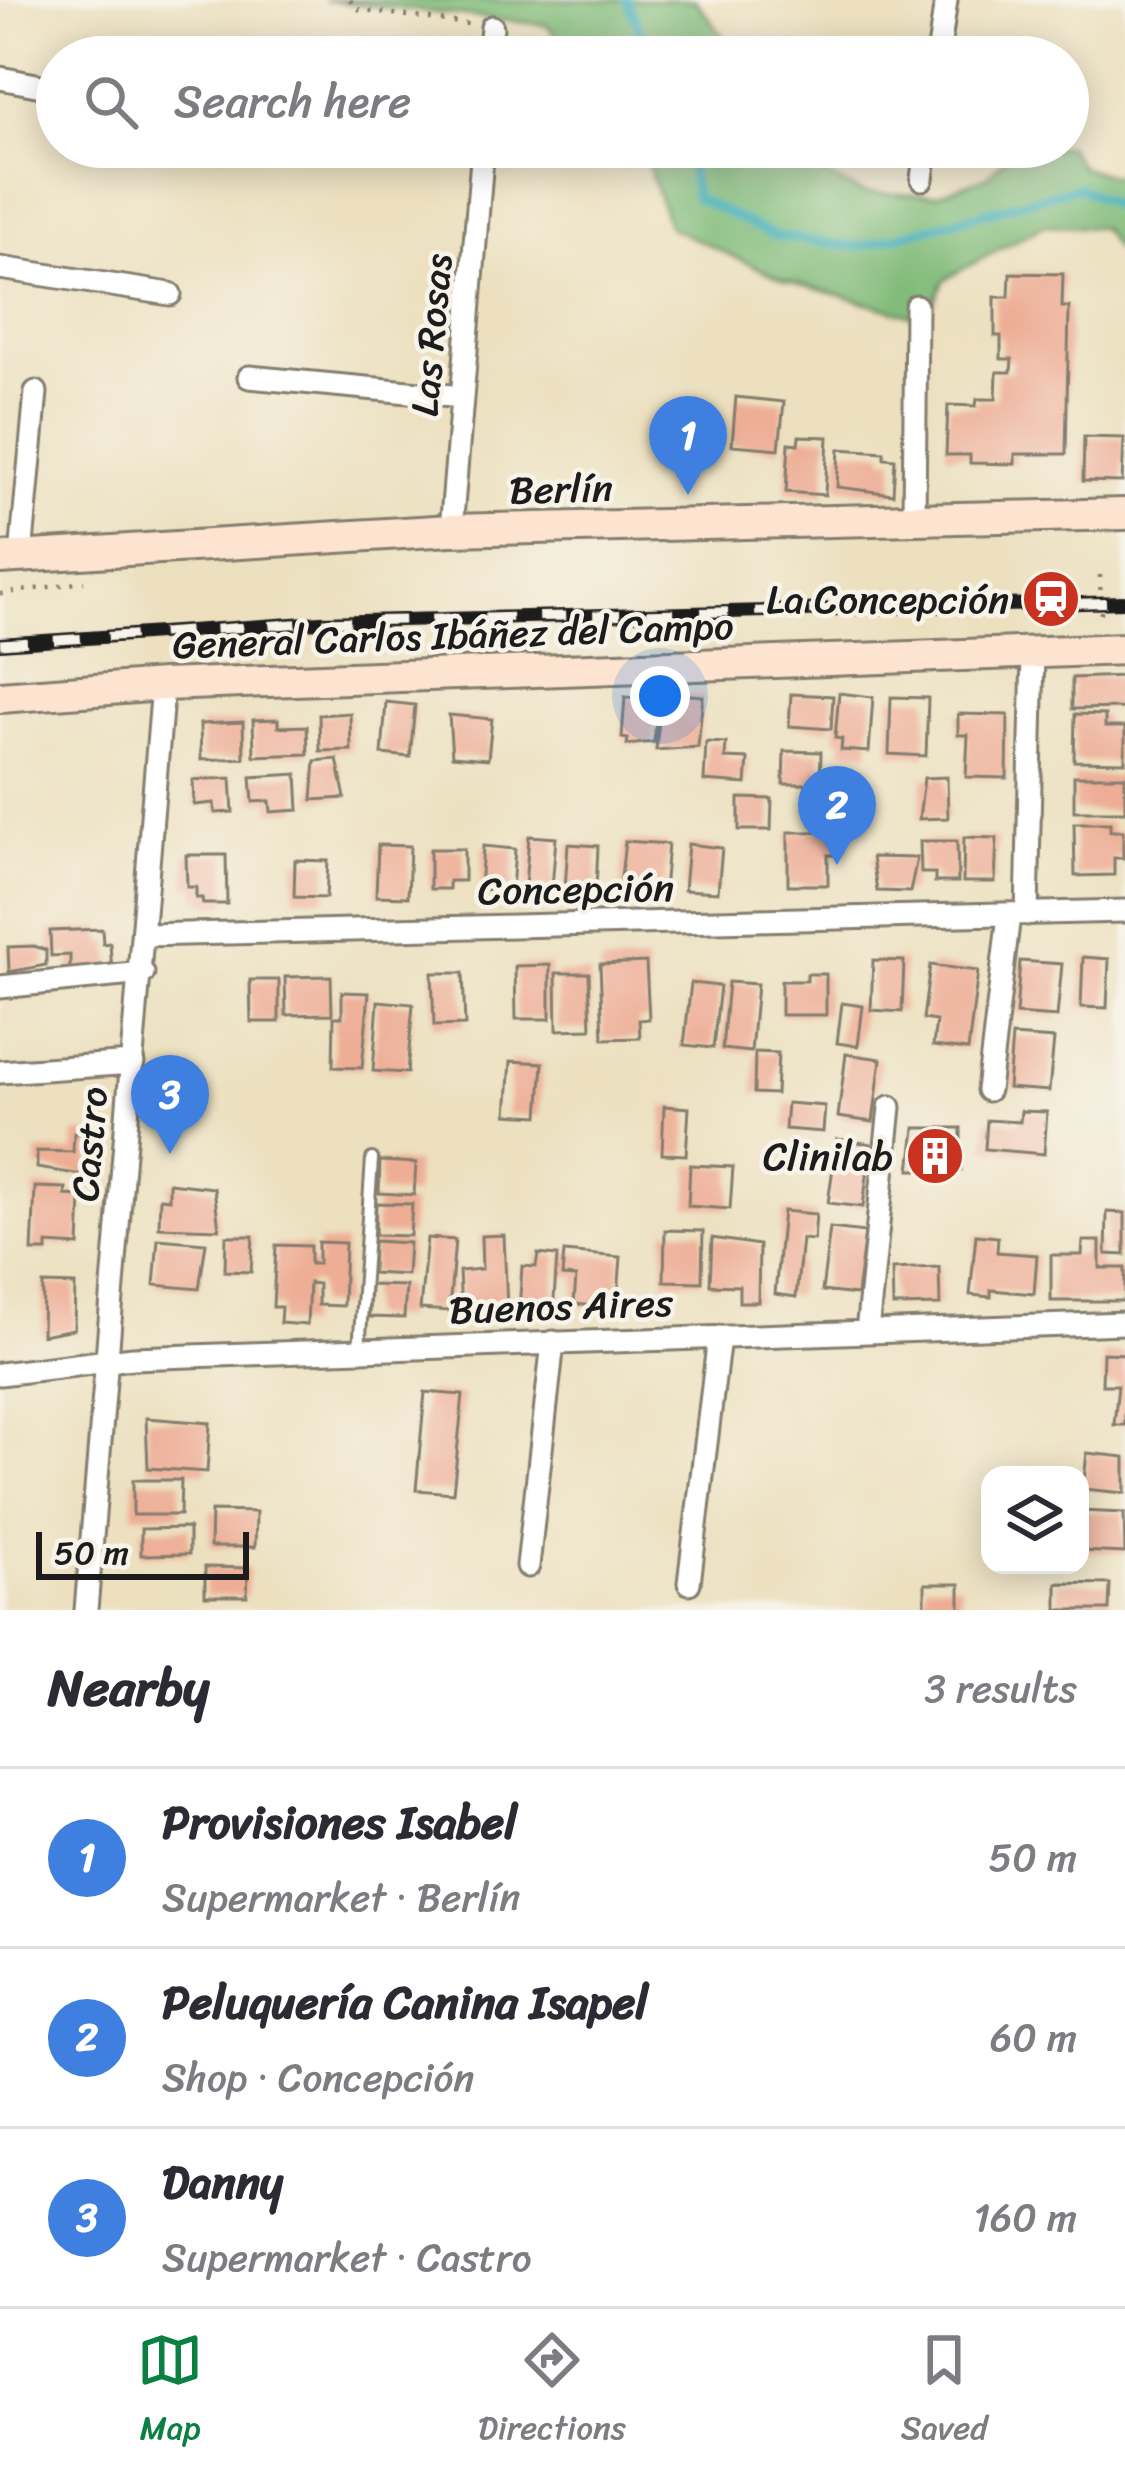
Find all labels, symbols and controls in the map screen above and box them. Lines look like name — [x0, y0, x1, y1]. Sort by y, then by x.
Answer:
search box — [36, 36, 1089, 168]
text: Search here — [174, 62, 411, 142]
icon: search — [78, 69, 144, 135]
street label: Las Rosas — [390, 251, 472, 419]
pin: 1 — [649, 396, 727, 495]
street label: Berlín — [509, 454, 613, 524]
place label: La Concepción — [766, 565, 1009, 634]
station icon: La Concepción — [1020, 568, 1082, 630]
street label: General Carlos Ibáñez del Campo — [171, 591, 735, 679]
your location — [630, 666, 690, 726]
pin: 2 — [798, 766, 876, 865]
street label: Concepción — [477, 853, 675, 925]
pin: 3 — [131, 1055, 209, 1154]
street label: Castro — [50, 1084, 128, 1204]
place label: Clinilab — [763, 1122, 893, 1191]
building icon: Clinilab — [904, 1125, 966, 1187]
street label: Buenos Aires — [448, 1268, 675, 1344]
map controls — [981, 1466, 1089, 1574]
button: layers — [981, 1466, 1089, 1574]
text: 50 m — [54, 1524, 129, 1582]
scale bar — [36, 1526, 249, 1579]
text: Nearby — [48, 1643, 209, 1733]
text: 3 results — [924, 1654, 1077, 1723]
text: Provisiones Isabel — [162, 1783, 517, 1863]
text: 1 — [79, 1823, 95, 1892]
text: 50 m — [988, 1823, 1077, 1892]
text: Supermarket · Berlín — [162, 1863, 520, 1932]
text: Peluquería Canina Isapel — [162, 1963, 648, 2043]
text: 2 — [76, 2003, 98, 2072]
text: 60 m — [990, 2003, 1077, 2072]
text: Shop · Concepción — [162, 2043, 474, 2112]
text: Danny — [162, 2143, 283, 2223]
text: 3 — [76, 2183, 98, 2252]
text: 160 m — [973, 2183, 1077, 2252]
text: Supermarket · Castro — [162, 2223, 531, 2292]
tab: Map — [137, 2327, 203, 2457]
tab: Directions — [478, 2327, 626, 2457]
tab: Saved — [901, 2327, 988, 2457]

